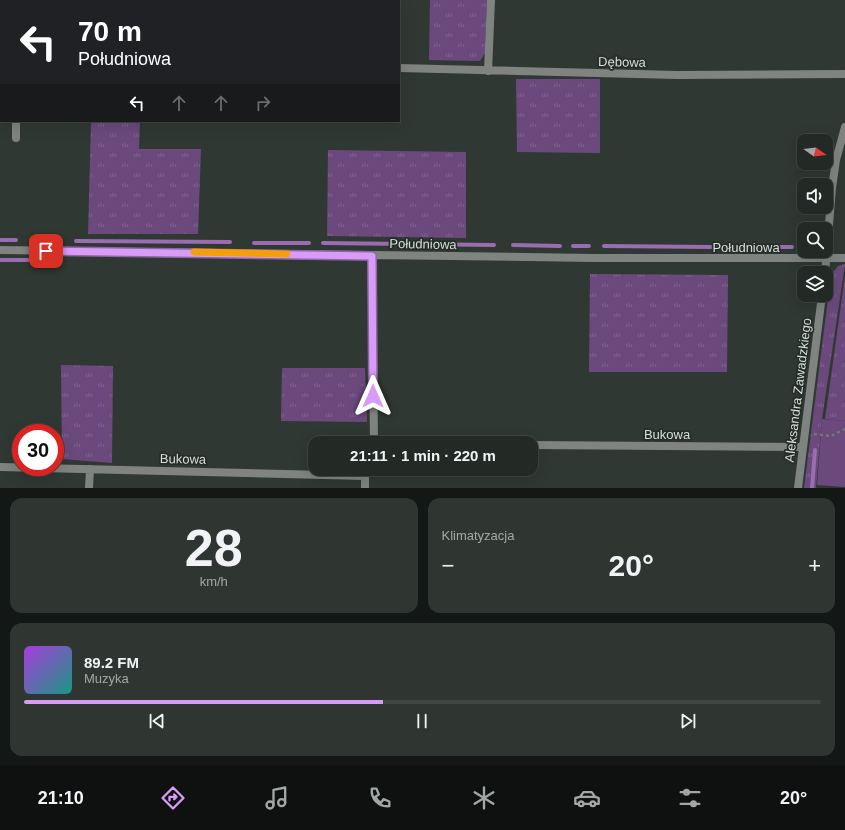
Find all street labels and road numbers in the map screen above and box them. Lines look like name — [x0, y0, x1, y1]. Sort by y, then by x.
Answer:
street label: Dębowa — [598, 54, 647, 70]
street label: Południowa — [389, 236, 458, 252]
street label: Południowa — [712, 240, 780, 255]
street label: Aleksandra Zawadzkiego — [782, 317, 814, 463]
street label: Bukowa — [644, 427, 691, 442]
street label: Bukowa — [160, 451, 207, 467]

